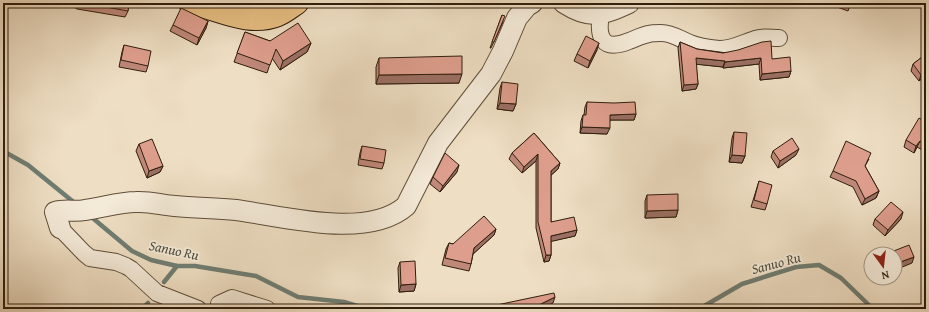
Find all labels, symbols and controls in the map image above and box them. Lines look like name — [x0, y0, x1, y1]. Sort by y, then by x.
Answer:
water label: Sanuo Ru — [147, 235, 201, 265]
north arrow — [863, 246, 903, 286]
water label: Sanuo Ru — [749, 247, 803, 279]
text: N — [879, 267, 891, 285]

